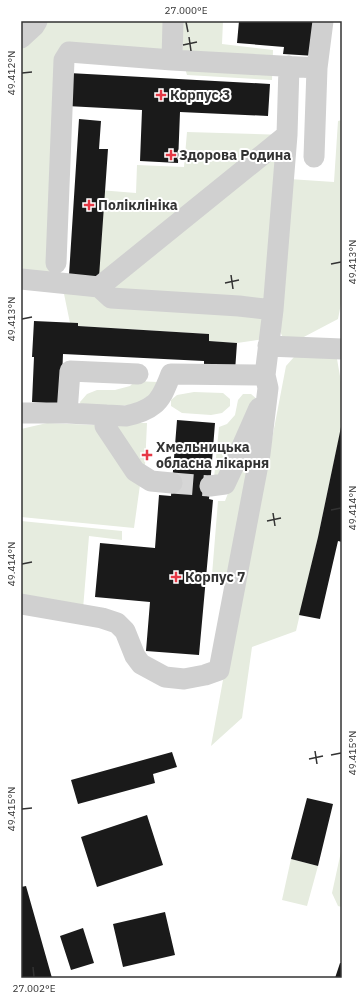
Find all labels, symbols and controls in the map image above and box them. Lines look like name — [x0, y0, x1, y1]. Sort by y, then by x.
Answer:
text: 27.000°E — [164, 4, 208, 17]
text: 49.412°N — [5, 51, 18, 95]
place label: Корпус 3 — [170, 86, 230, 104]
marker: Корпус 3 — [155, 89, 167, 101]
place label: Здорова Родина — [179, 146, 291, 164]
marker: Здорова Родина — [166, 150, 176, 160]
place label: Поліклініка — [98, 196, 178, 214]
marker: Поліклініка — [83, 199, 95, 211]
text: 49.413°N — [346, 240, 359, 284]
text: 49.413°N — [5, 297, 18, 341]
place label: Хмельницька обласна лікарня — [156, 438, 269, 472]
marker: Хмельницька обласна лікарня — [141, 449, 153, 461]
text: 49.414°N — [346, 486, 359, 530]
text: 49.414°N — [5, 542, 18, 586]
place label: Корпус 7 — [185, 568, 245, 586]
marker: Корпус 7 — [170, 571, 182, 583]
text: 49.415°N — [346, 731, 359, 775]
text: 49.415°N — [5, 787, 18, 831]
text: 27.002°E — [12, 982, 56, 995]

